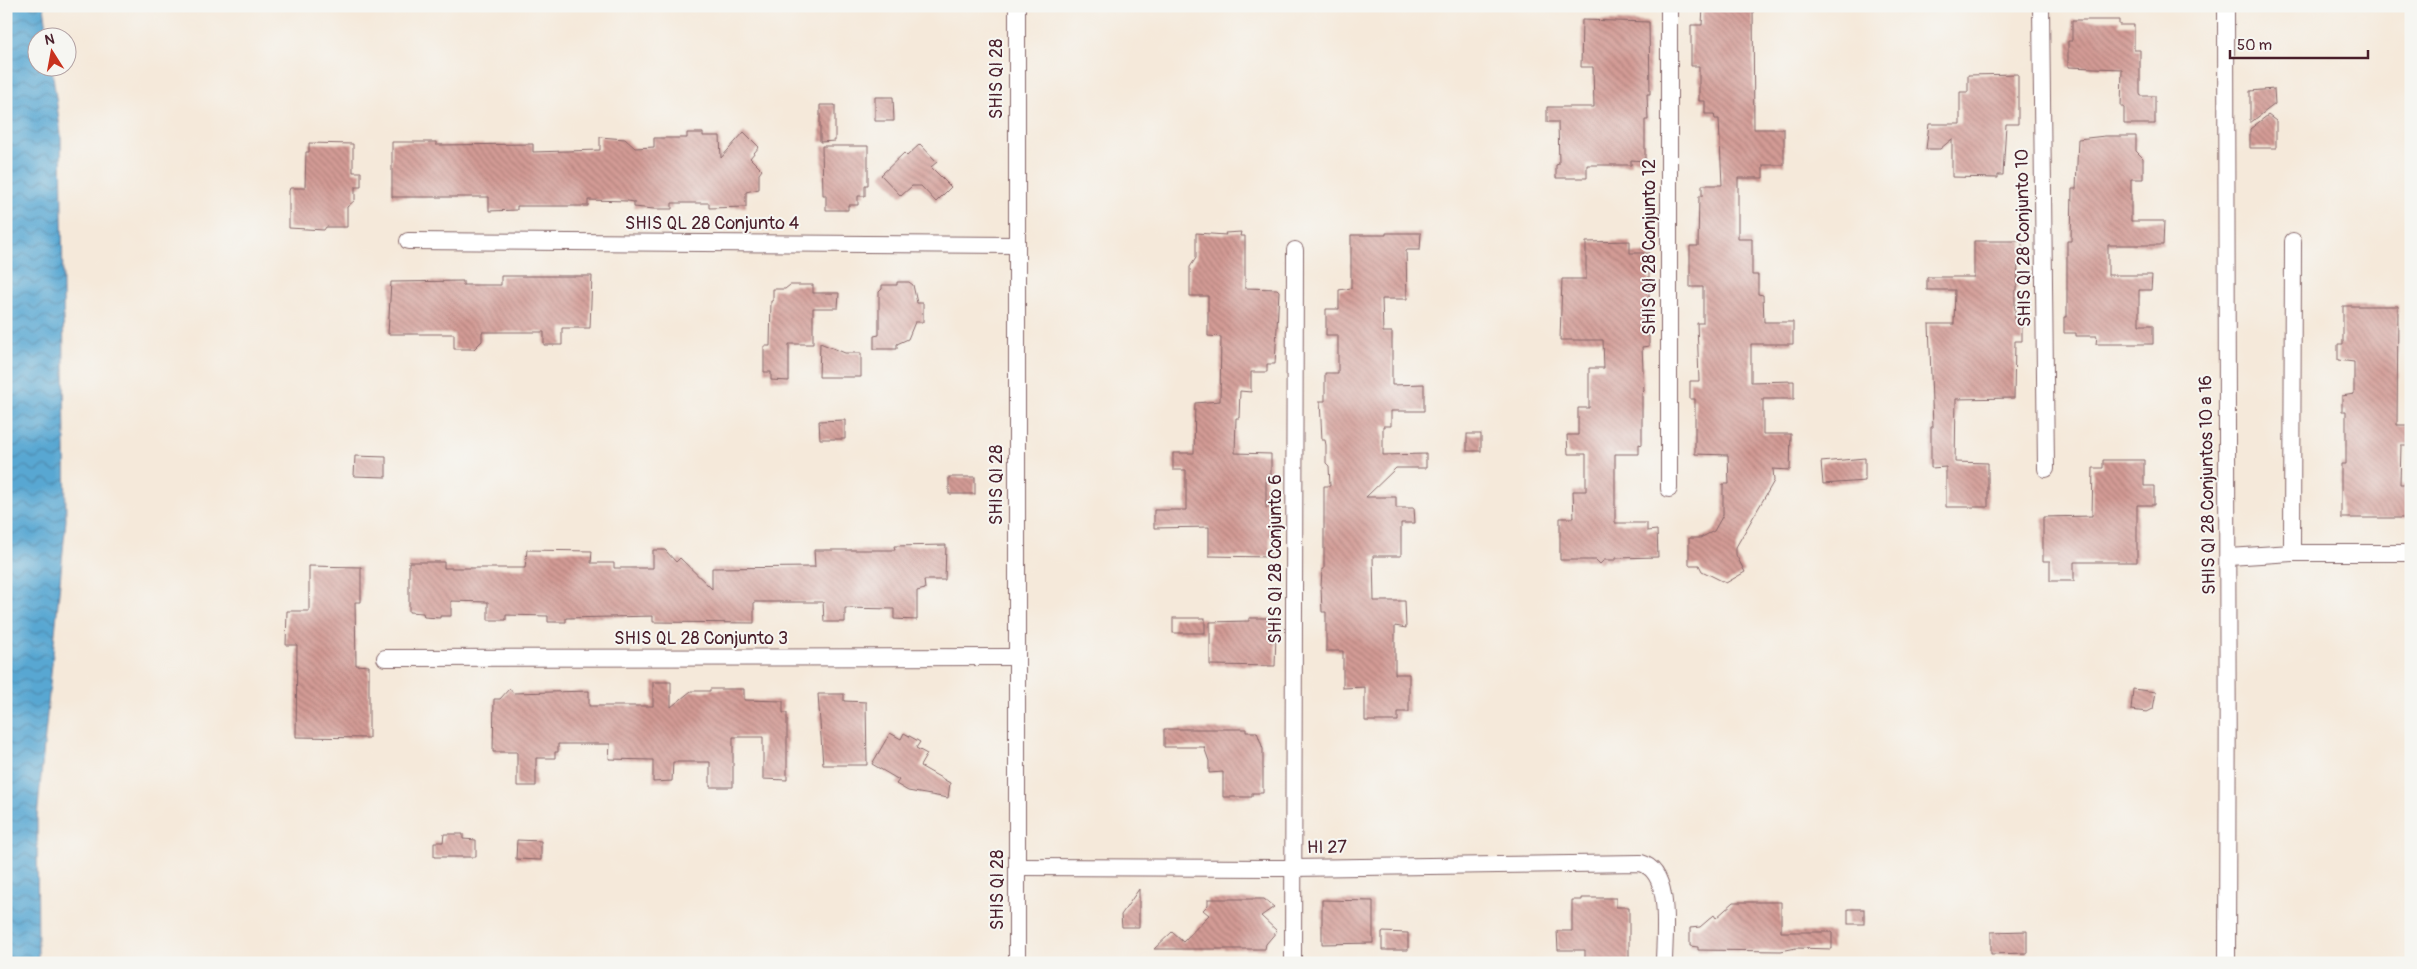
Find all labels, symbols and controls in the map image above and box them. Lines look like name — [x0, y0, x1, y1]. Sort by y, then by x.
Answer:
north arrow — [28, 28, 78, 78]
scale bar — [2230, 28, 2367, 60]
text: N — [43, 30, 56, 49]
text: 50 m — [2237, 36, 2272, 55]
street label: SHIS QI 28 — [985, 39, 1008, 119]
street label: SHIS QI 28 Conjunto 10 — [2010, 149, 2037, 327]
street label: SHIS QI 28 Conjunto 12 — [1638, 159, 1661, 335]
street label: SHIS QL 28 Conjunto 4 — [625, 212, 800, 235]
street label: SHIS QI 28 Conjuntos 10 a 16 — [2194, 375, 2221, 595]
street label: SHIS QI 28 — [985, 445, 1008, 525]
street label: SHIS QI 28 Conjunto 6 — [1264, 474, 1287, 644]
street label: SHIS QL 28 Conjunto 3 — [614, 627, 788, 650]
street label: HI 27 — [1307, 836, 1348, 859]
street label: SHIS QI 28 — [986, 850, 1009, 930]

